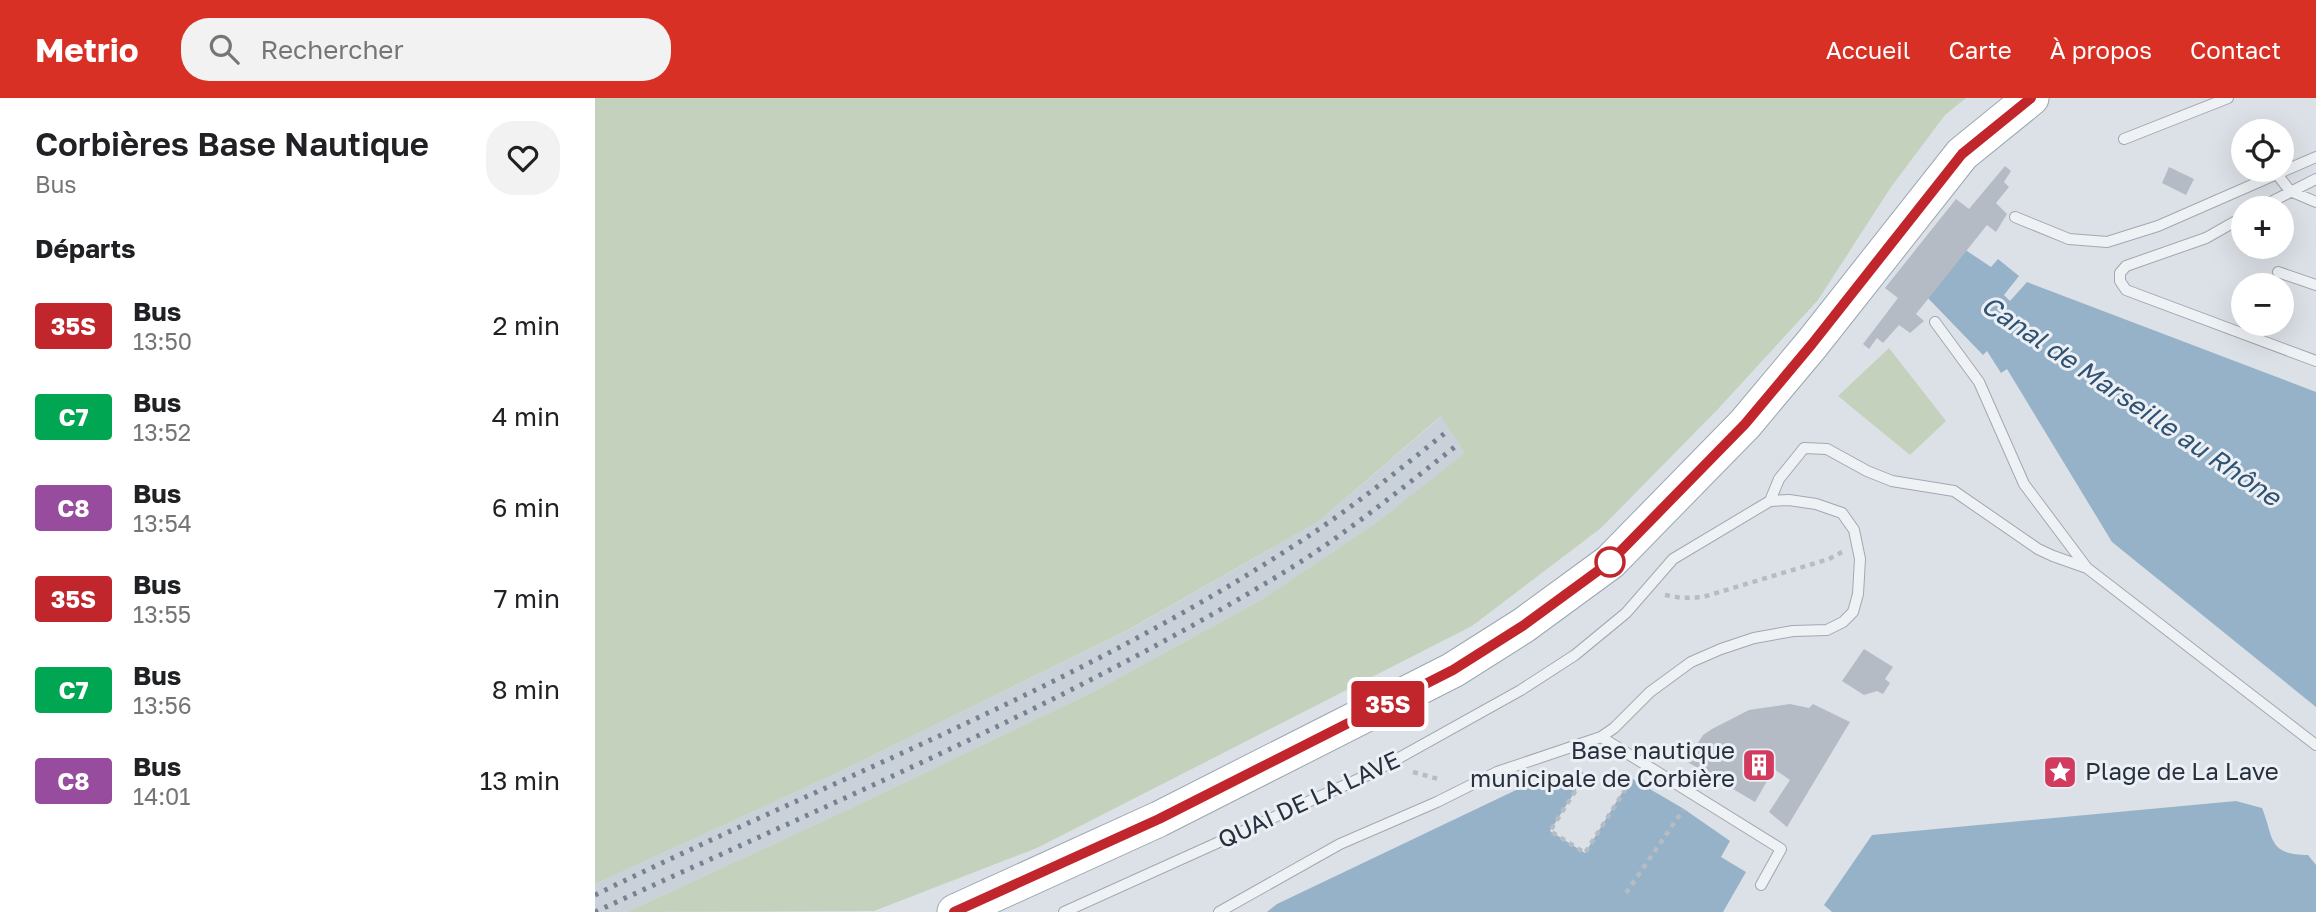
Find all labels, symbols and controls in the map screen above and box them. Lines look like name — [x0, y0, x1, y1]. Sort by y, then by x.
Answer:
search box — [181, 18, 671, 81]
text: Metrio — [35, 30, 139, 69]
icon: search — [205, 30, 243, 68]
text: Rechercher — [261, 34, 404, 65]
text: Accueil — [1826, 35, 1910, 64]
text: Carte — [1948, 35, 2012, 64]
text: À propos — [2050, 35, 2152, 64]
text: Contact — [2190, 35, 2281, 64]
map controls — [2231, 119, 2294, 336]
button: locate — [2231, 119, 2294, 182]
button: heart — [486, 121, 560, 195]
text: Corbières Base Nautique — [35, 124, 429, 163]
text: Bus — [35, 170, 77, 198]
button: + — [2231, 196, 2294, 259]
text: Départs — [35, 233, 136, 264]
button: − — [2231, 273, 2294, 336]
water label: Canal de Marseille au Rhône — [1976, 289, 2288, 513]
text: Bus — [133, 296, 181, 327]
text: 2 min — [492, 310, 560, 341]
text: 35S — [51, 311, 96, 340]
text: 13:50 — [133, 327, 192, 355]
text: Bus — [133, 387, 181, 418]
text: 4 min — [492, 401, 560, 432]
text: C7 — [58, 402, 89, 431]
text: 13:52 — [133, 418, 191, 446]
text: Bus — [133, 478, 181, 509]
text: 6 min — [492, 492, 560, 523]
text: C8 — [57, 493, 90, 522]
text: 13:54 — [133, 509, 192, 537]
unlabelled marker — [1595, 547, 1625, 577]
text: Bus — [133, 569, 181, 600]
text: 7 min — [494, 583, 560, 614]
text: 35S — [51, 584, 96, 613]
text: 13:55 — [133, 600, 191, 628]
text: Bus — [133, 660, 181, 691]
text: 8 min — [492, 674, 560, 705]
text: C7 — [58, 675, 89, 704]
line badge: 35S — [1348, 681, 1428, 727]
text: 35S — [1365, 689, 1411, 718]
text: 13:56 — [133, 691, 192, 719]
place label: Base nautique municipale de Corbière — [1470, 735, 1735, 792]
street label: QUAI DE LA LAVE — [1213, 744, 1404, 853]
building icon: Base nautique municipale de Corbière — [1740, 746, 1778, 784]
text: Bus — [133, 751, 181, 782]
place icon: Plage de La Lave — [2041, 753, 2079, 791]
place label: Plage de La Lave — [2085, 756, 2279, 785]
text: 13 min — [480, 765, 560, 796]
text: C8 — [57, 766, 90, 795]
text: 14:01 — [133, 782, 191, 810]

